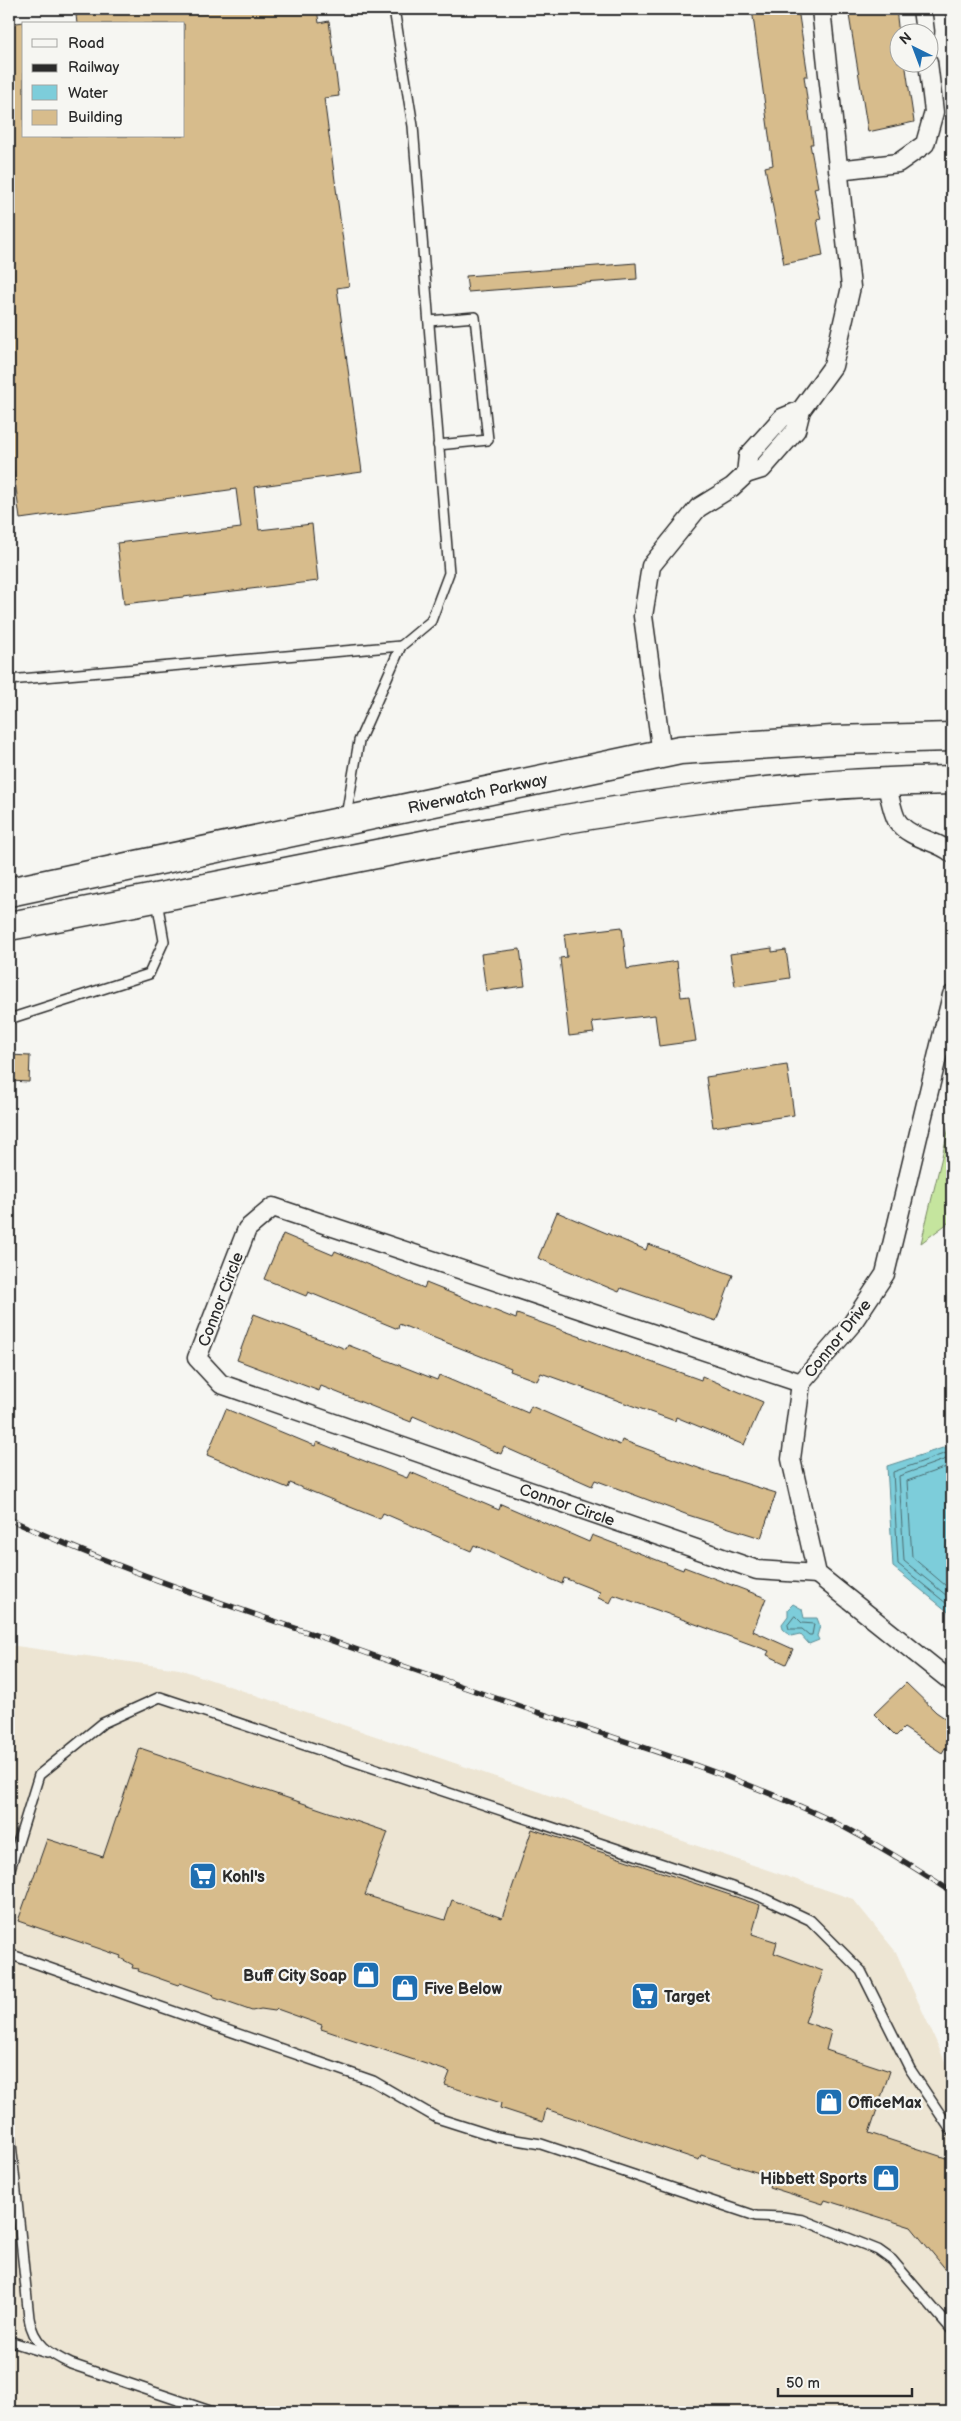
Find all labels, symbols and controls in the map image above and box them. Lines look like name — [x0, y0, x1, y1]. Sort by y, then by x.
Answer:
legend — [22, 22, 185, 138]
north arrow — [888, 22, 938, 72]
text: N — [896, 29, 915, 49]
text: Road — [68, 34, 104, 53]
text: Railway — [68, 58, 119, 77]
text: Water — [68, 84, 108, 103]
text: Building — [68, 108, 123, 127]
street label: Riverwatch Parkway — [406, 770, 550, 818]
street label: Connor Circle — [195, 1249, 248, 1349]
street label: Connor Drive — [801, 1296, 876, 1382]
street label: Connor Circle — [517, 1480, 618, 1531]
supermarket icon: Kohl's — [188, 1861, 218, 1891]
place label: Kohl's — [222, 1868, 265, 1887]
shop icon: Buff City Soap — [351, 1960, 381, 1990]
place label: Buff City Soap — [243, 1967, 347, 1986]
shop icon: Five Below — [390, 1973, 420, 2003]
place label: Five Below — [424, 1980, 502, 1999]
supermarket icon: Target — [630, 1981, 660, 2011]
place label: Target — [664, 1988, 711, 2007]
shop icon: OfficeMax — [814, 2087, 844, 2117]
place label: OfficeMax — [848, 2094, 921, 2113]
shop icon: Hibbett Sports — [871, 2163, 901, 2193]
place label: Hibbett Sports — [760, 2170, 867, 2189]
scale bar — [778, 2366, 912, 2398]
text: 50 m — [786, 2374, 820, 2393]

